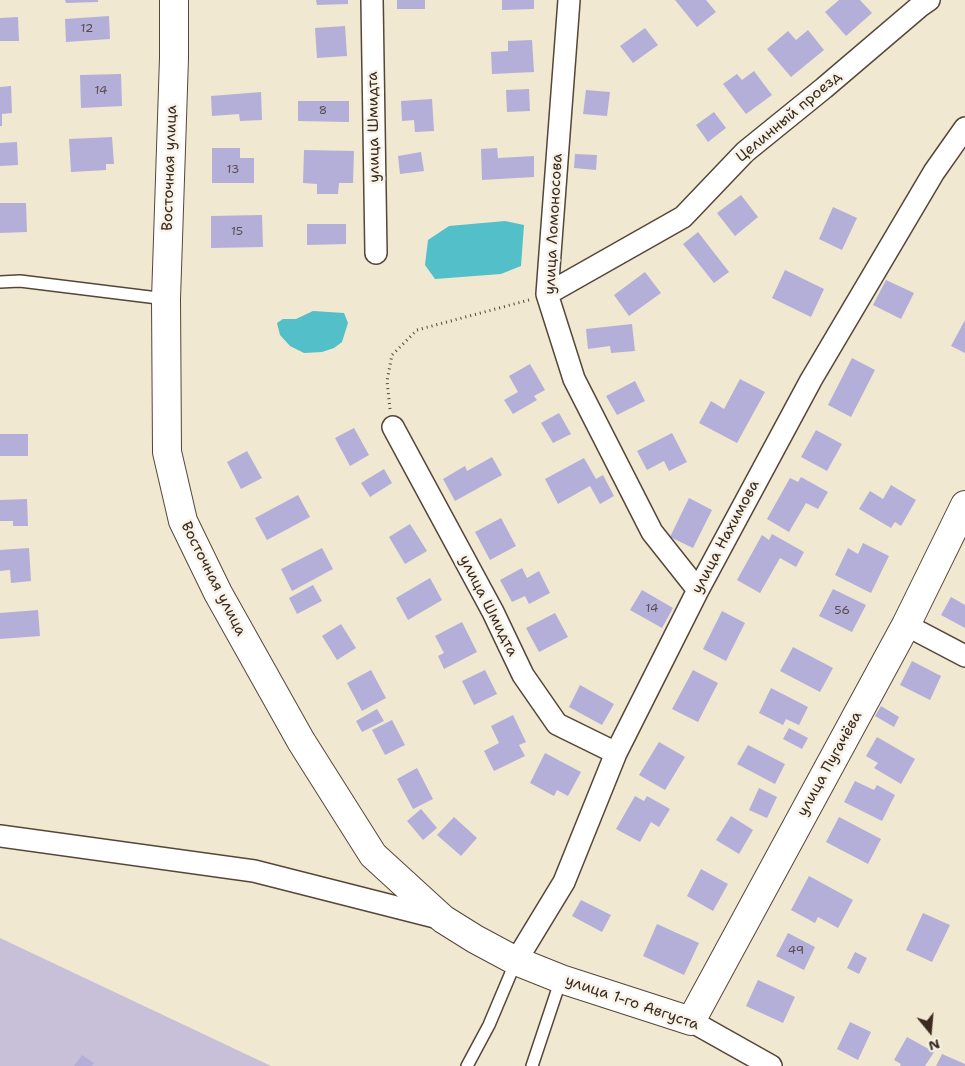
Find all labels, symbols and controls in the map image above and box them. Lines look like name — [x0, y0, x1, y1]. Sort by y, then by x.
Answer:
house number: 12 — [81, 22, 93, 36]
street label: Целинный проезд — [733, 68, 845, 166]
street label: улица Шмидта — [364, 71, 384, 183]
house number: 14 — [95, 84, 107, 98]
house number: 8 — [319, 104, 327, 118]
street label: Восточная улица — [159, 105, 181, 231]
street label: улица Ломоносова — [541, 153, 567, 295]
house number: 13 — [227, 163, 239, 177]
house number: 15 — [231, 225, 243, 239]
street label: улица Нахимова — [688, 477, 764, 597]
street label: Восточная улица — [176, 519, 250, 639]
street label: улица Шмидта — [455, 552, 521, 660]
house number: 14 — [646, 602, 658, 616]
house number: 56 — [834, 604, 850, 618]
street label: улица Пугачёва — [794, 708, 866, 820]
house number: 49 — [788, 944, 804, 958]
street label: улица 1-го Августа — [563, 972, 701, 1034]
north arrow — [905, 1006, 955, 1056]
text: N — [926, 1035, 942, 1056]

